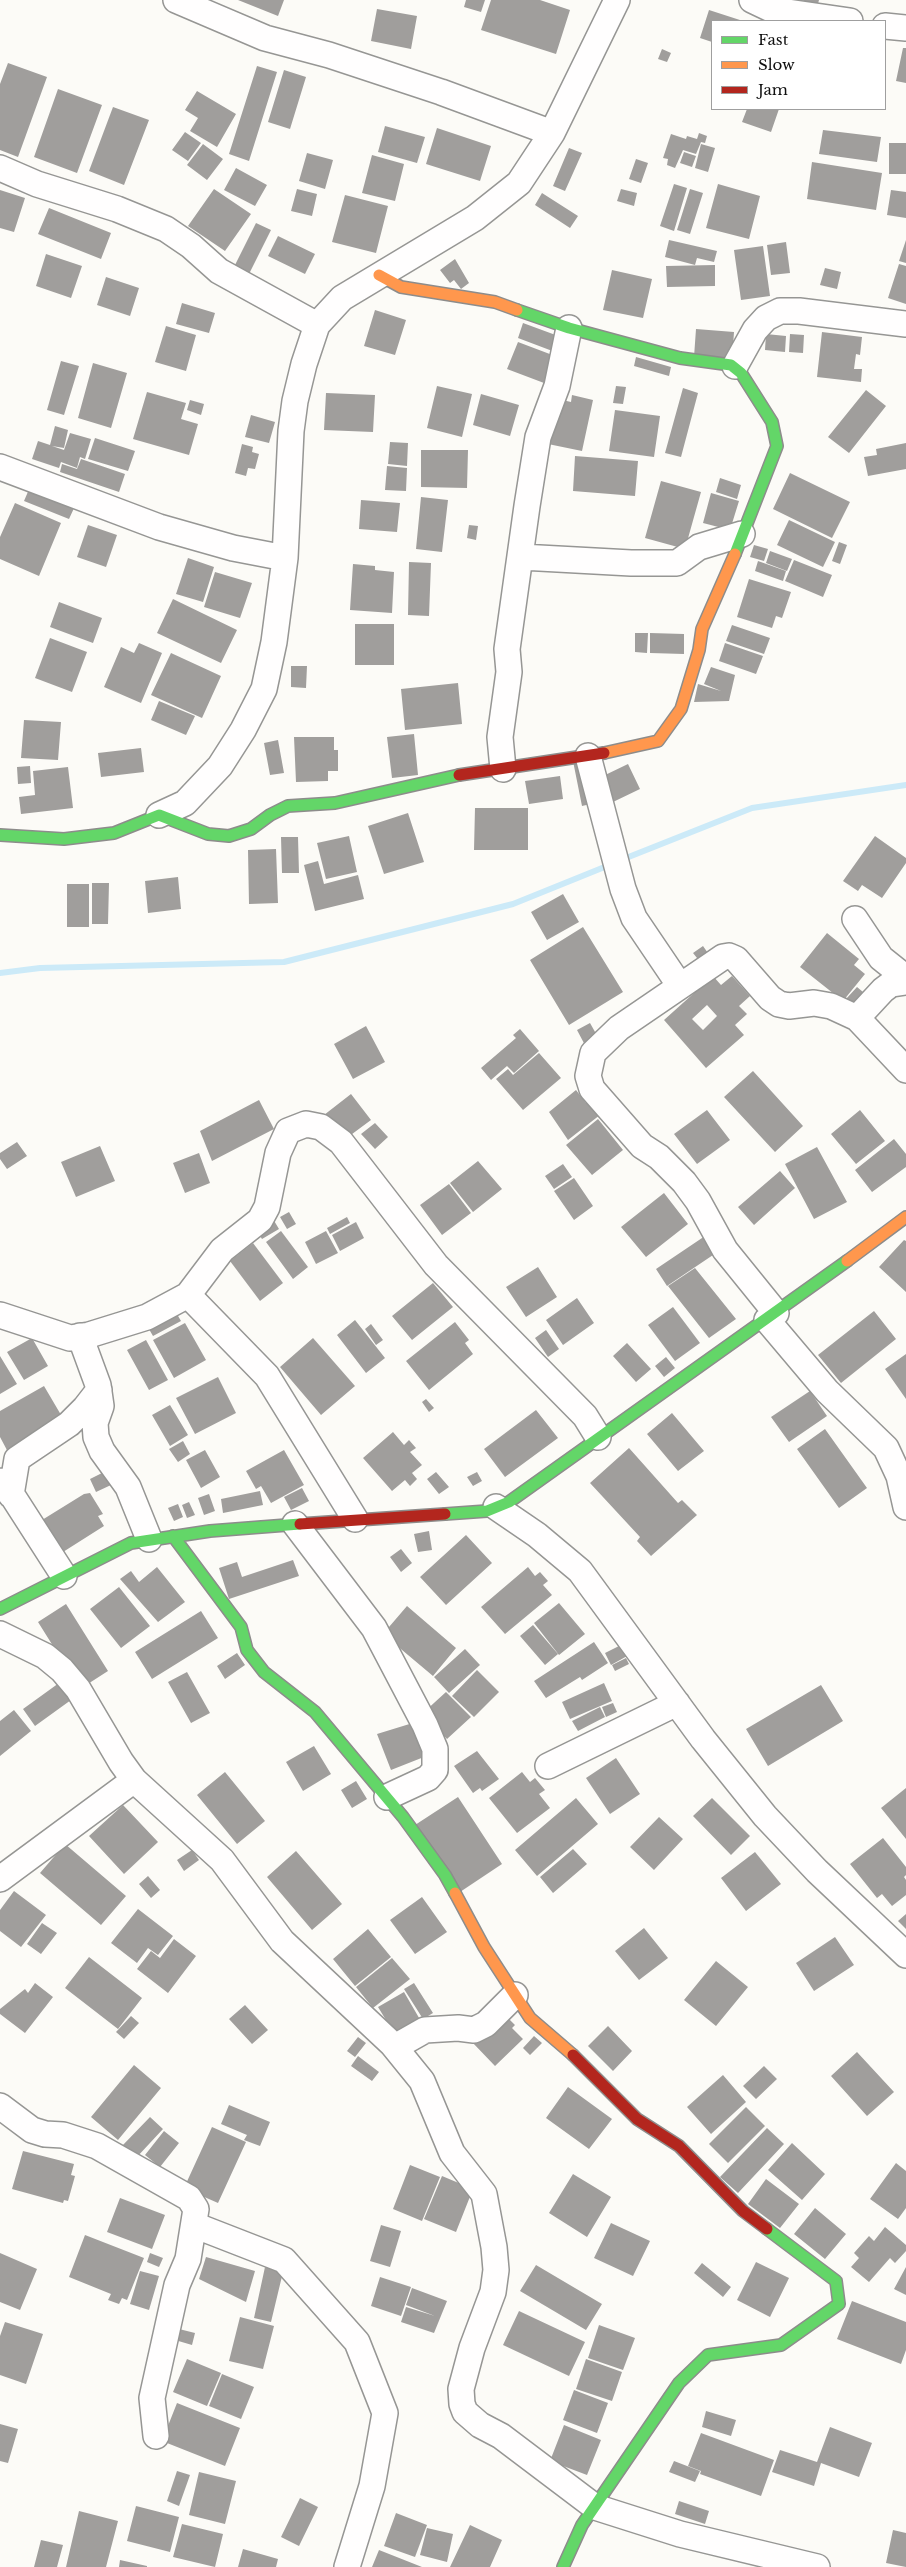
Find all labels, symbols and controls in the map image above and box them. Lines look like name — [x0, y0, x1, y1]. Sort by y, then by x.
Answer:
legend — [711, 20, 886, 110]
text: Fast — [758, 30, 788, 49]
text: Slow — [758, 55, 795, 74]
text: Jam — [758, 80, 788, 99]

